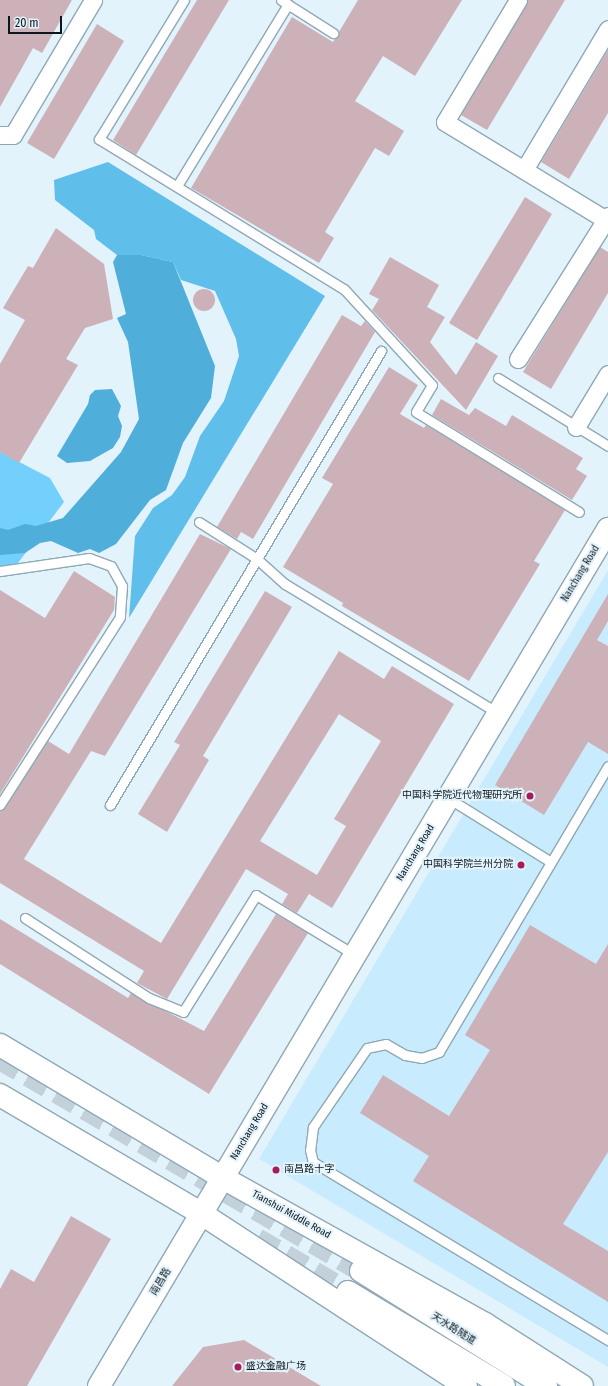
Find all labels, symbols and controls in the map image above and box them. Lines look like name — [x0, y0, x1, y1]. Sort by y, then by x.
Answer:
scale bar — [10, 8, 64, 34]
text: 20 m — [15, 16, 39, 30]
street label: Nanchang Road — [559, 544, 603, 604]
place label: 中国科学院近代物理研究所 — [402, 790, 522, 802]
marker: 中国科学院近代物理研究所 — [525, 791, 535, 801]
street label: Nanchang Road — [394, 823, 438, 883]
place label: 中国科学院兰州分院 — [423, 859, 513, 871]
marker: 中国科学院兰州分院 — [516, 860, 526, 870]
street label: Nanchang Road — [228, 1102, 272, 1162]
place label: 南昌路十字 — [284, 1164, 334, 1176]
marker: 南昌路十字 — [271, 1165, 281, 1175]
street label: Tianshui Middle Road — [250, 1188, 332, 1242]
street label: 南昌路 — [148, 1266, 174, 1298]
street label: 天水路隧道 — [429, 1311, 477, 1347]
place label: 盛达金融广场 — [246, 1361, 306, 1373]
marker: 盛达金融广场 — [233, 1362, 243, 1372]

